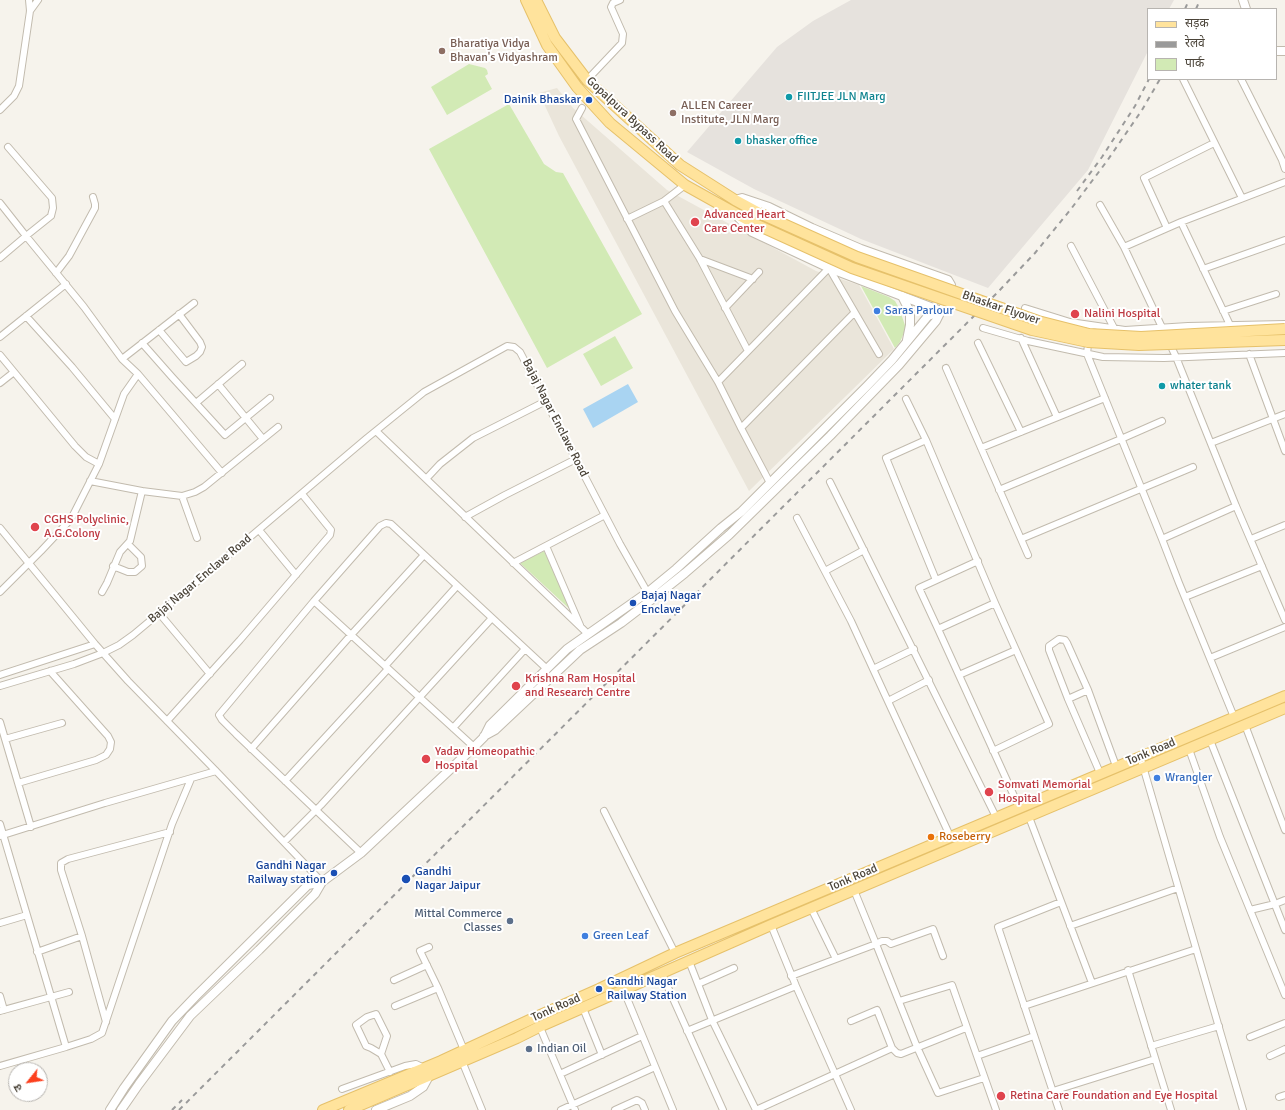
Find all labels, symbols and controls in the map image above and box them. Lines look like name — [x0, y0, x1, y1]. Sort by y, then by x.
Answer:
legend — [1147, 8, 1277, 80]
text: सड़क — [1185, 16, 1209, 31]
text: रेलवे — [1185, 36, 1205, 51]
place label: Bharatiya Vidya Bhavan's Vidyashram — [450, 37, 558, 65]
marker: Bharatiya Vidya Bhavan's Vidyashram — [437, 46, 447, 56]
text: पार्क — [1185, 56, 1204, 71]
street label: Gopalpura Bypass Road — [583, 74, 681, 166]
place label: FIITJEE JLN Marg — [797, 90, 886, 104]
marker: FIITJEE JLN Marg — [784, 92, 794, 102]
place label: Dainik Bhaskar — [504, 93, 581, 107]
marker: Dainik Bhaskar — [584, 95, 594, 105]
place label: ALLEN Career Institute, JLN Marg — [681, 99, 779, 127]
marker: ALLEN Career Institute, JLN Marg — [668, 108, 678, 118]
place label: bhasker office — [746, 134, 817, 148]
marker: bhasker office — [733, 136, 743, 146]
place label: Advanced Heart Care Center — [704, 208, 785, 236]
marker: Advanced Heart Care Center — [689, 216, 701, 228]
street label: Bhaskar Flyover — [960, 288, 1042, 328]
place label: Saras Parlour — [885, 304, 954, 318]
marker: Saras Parlour — [872, 306, 882, 316]
place label: Nalini Hospital — [1084, 307, 1160, 321]
marker: Nalini Hospital — [1069, 308, 1081, 320]
street label: Bajaj Nagar Enclave Road — [519, 357, 591, 479]
place label: whater tank — [1170, 379, 1231, 393]
marker: whater tank — [1157, 381, 1167, 391]
place label: CGHS Polyclinic, A.G.Colony — [44, 513, 129, 541]
marker: CGHS Polyclinic, A.G.Colony — [29, 521, 41, 533]
street label: Bajaj Nagar Enclave Road — [145, 532, 255, 626]
place label: Bajaj Nagar Enclave — [641, 589, 701, 617]
marker: Bajaj Nagar Enclave — [628, 598, 638, 608]
place label: Krishna Ram Hospital and Research Centre — [525, 672, 635, 700]
marker: Krishna Ram Hospital and Research Centre — [510, 680, 522, 692]
street label: Tonk Road — [1124, 735, 1178, 769]
place label: Yadav Homeopathic Hospital — [435, 745, 535, 773]
marker: Yadav Homeopathic Hospital — [420, 753, 432, 765]
place label: Wrangler — [1165, 771, 1212, 785]
marker: Wrangler — [1152, 773, 1162, 783]
place label: Somvati Memorial Hospital — [998, 778, 1091, 806]
marker: Somvati Memorial Hospital — [983, 786, 995, 798]
place label: Roseberry — [939, 830, 991, 844]
marker: Roseberry — [926, 832, 936, 842]
place label: Gandhi Nagar Railway station — [248, 859, 326, 887]
street label: Tonk Road — [826, 861, 880, 895]
place label: Gandhi Nagar Jaipur — [415, 865, 480, 893]
marker: Gandhi Nagar Railway station — [329, 868, 339, 878]
marker: Gandhi Nagar Jaipur — [400, 873, 412, 885]
place label: Mittal Commerce Classes — [414, 907, 502, 935]
marker: Mittal Commerce Classes — [505, 916, 515, 926]
place label: Green Leaf — [593, 929, 648, 943]
marker: Green Leaf — [580, 931, 590, 941]
place label: Gandhi Nagar Railway Station — [607, 975, 687, 1003]
marker: Gandhi Nagar Railway Station — [594, 984, 604, 994]
street label: Tonk Road — [529, 991, 583, 1025]
place label: Indian Oil — [537, 1042, 587, 1056]
marker: Indian Oil — [524, 1044, 534, 1054]
north arrow — [8, 1062, 48, 1102]
text: उ — [11, 1082, 25, 1094]
place label: Retina Care Foundation and Eye Hospital — [1010, 1089, 1218, 1103]
marker: Retina Care Foundation and Eye Hospital — [995, 1090, 1007, 1102]

